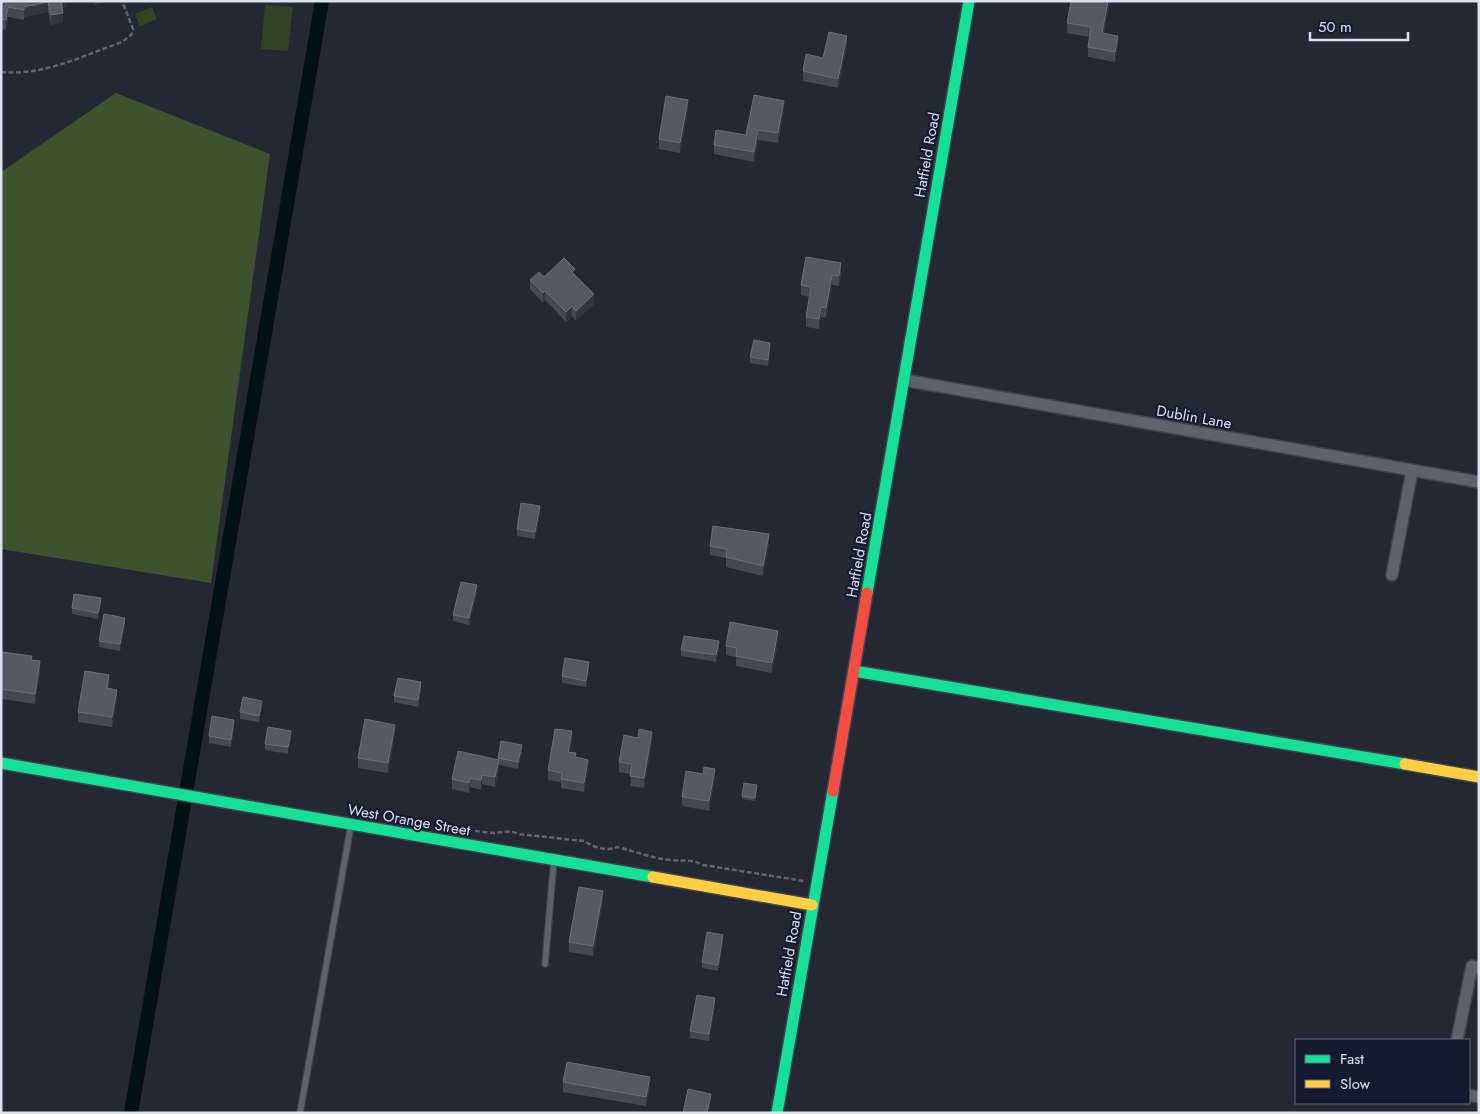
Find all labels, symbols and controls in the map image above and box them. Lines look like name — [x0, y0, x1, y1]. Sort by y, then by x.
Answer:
scale bar — [1310, 10, 1408, 42]
text: 50 m — [1318, 16, 1352, 38]
street label: Hatfield Road — [909, 111, 945, 199]
street label: Dublin Lane — [1155, 400, 1234, 434]
street label: Hatfield Road — [841, 511, 877, 599]
street label: West Orange Street — [346, 798, 472, 842]
street label: Hatfield Road — [771, 910, 807, 998]
legend — [1295, 1039, 1470, 1104]
text: Fast — [1340, 1048, 1364, 1070]
text: Slow — [1340, 1073, 1371, 1095]

